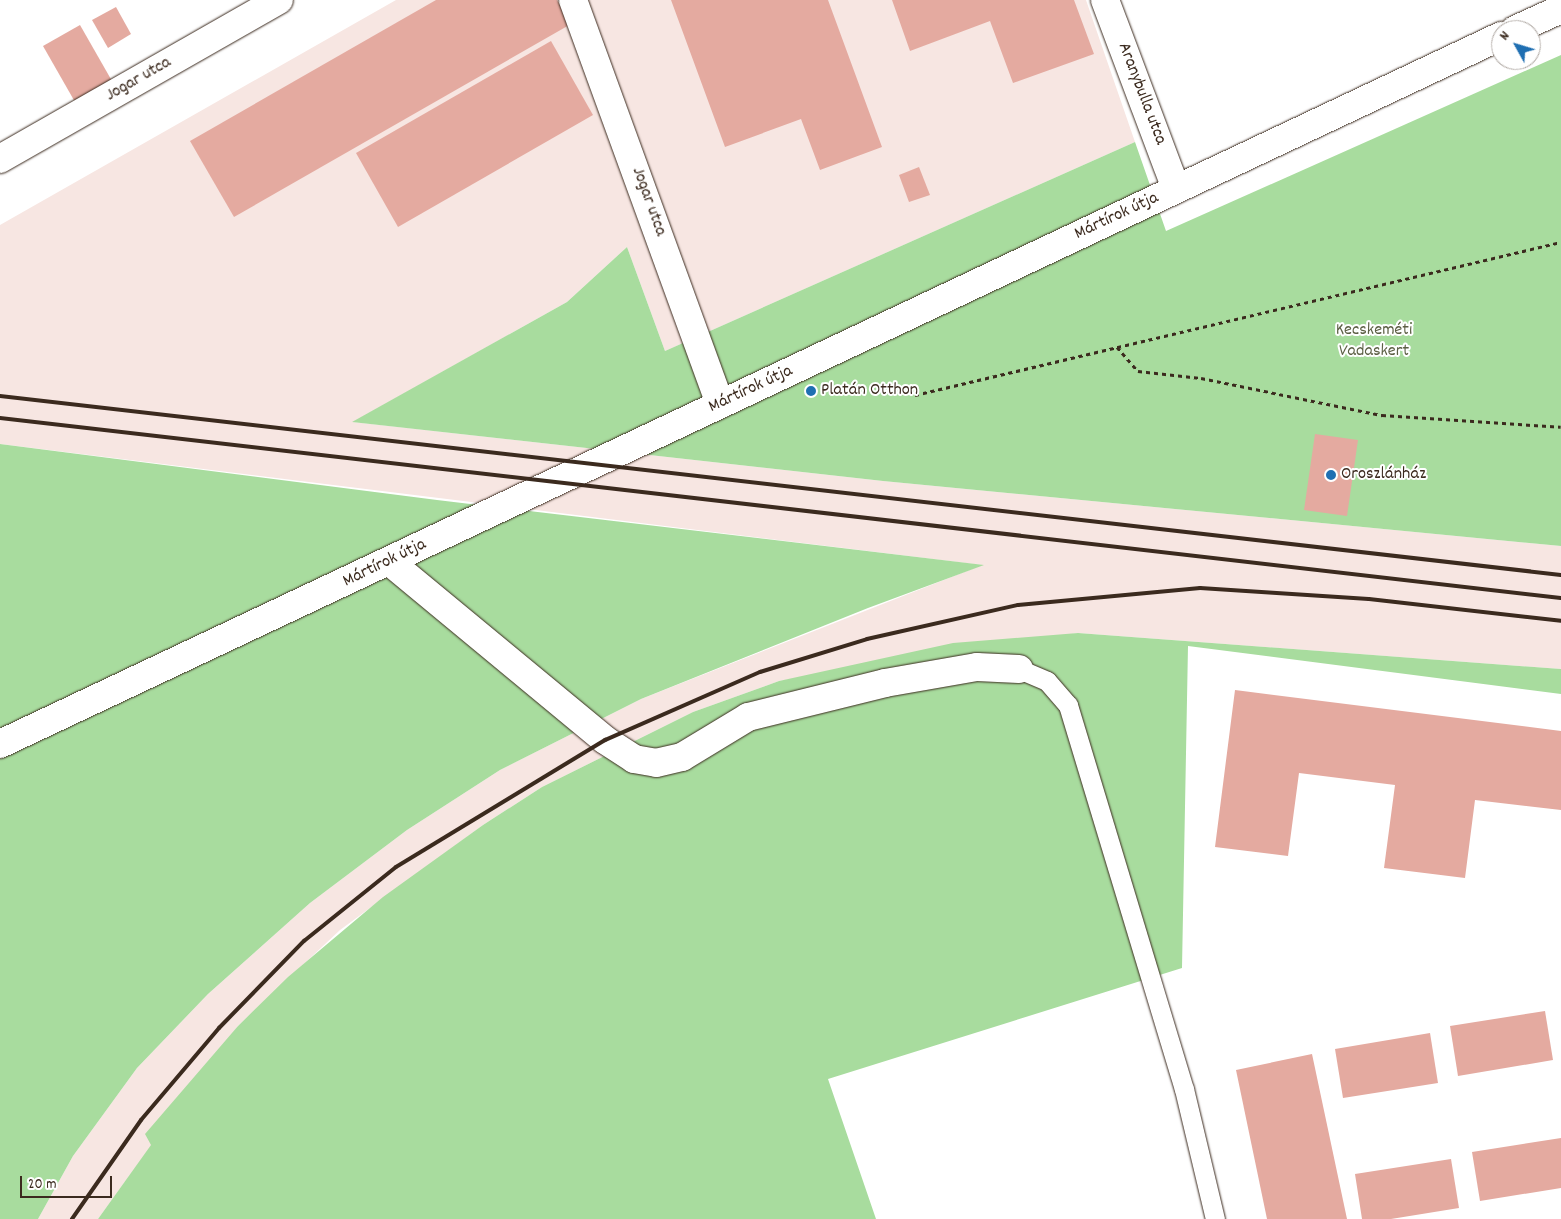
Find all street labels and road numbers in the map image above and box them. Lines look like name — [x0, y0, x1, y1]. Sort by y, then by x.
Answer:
street label: Aranybulla utca — [1112, 40, 1170, 148]
street label: Jogar utca — [103, 53, 175, 107]
street label: Jogar utca — [626, 165, 670, 239]
street label: Mártírok útja — [1072, 188, 1162, 246]
street label: Mártírok útja — [706, 361, 796, 419]
street label: Mártírok útja — [340, 535, 430, 593]

